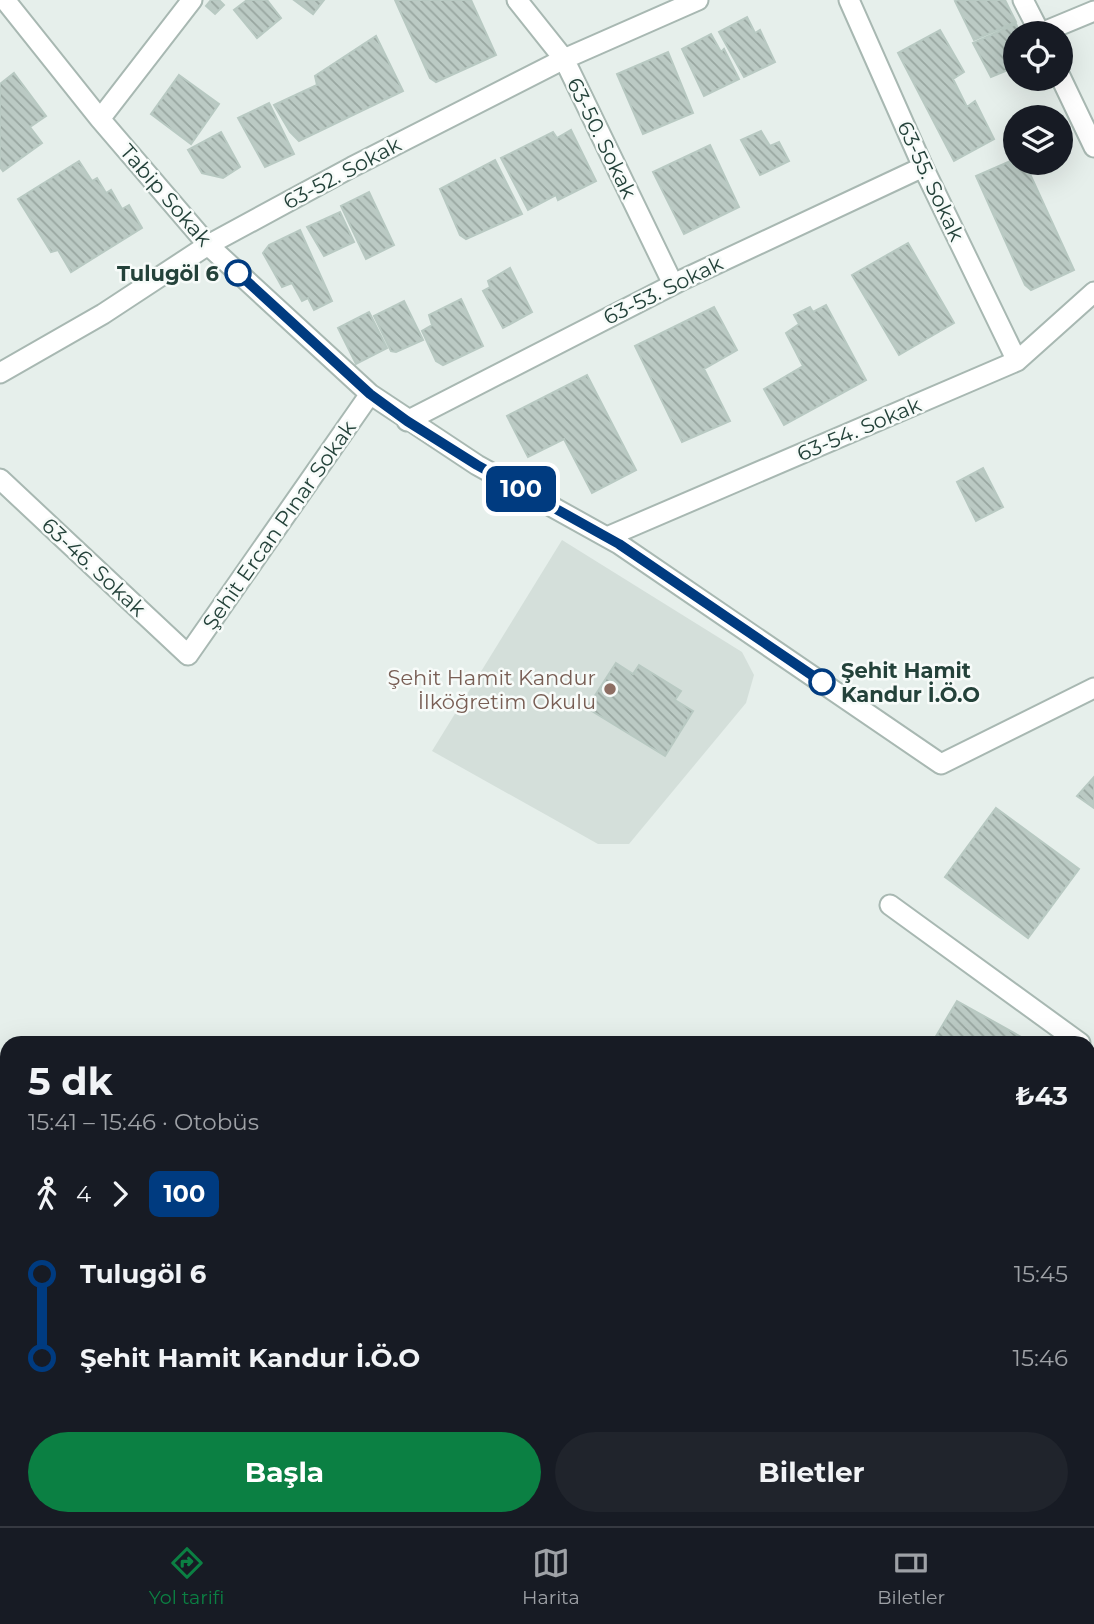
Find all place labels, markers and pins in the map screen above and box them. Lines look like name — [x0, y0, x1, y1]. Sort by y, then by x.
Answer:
marker: Tulugöl 6 — [225, 260, 251, 286]
place label: Tulugöl 6 — [117, 261, 219, 286]
place label: Şehit Hamit Kandur İ.Ö.O — [841, 658, 980, 707]
place label: Şehit Hamit Kandur İlköğretim Okulu — [387, 665, 596, 714]
marker: Şehit Hamit Kandur İ.Ö.O — [809, 669, 835, 695]
marker: Şehit Hamit Kandur İlköğretim Okulu — [602, 681, 618, 697]

